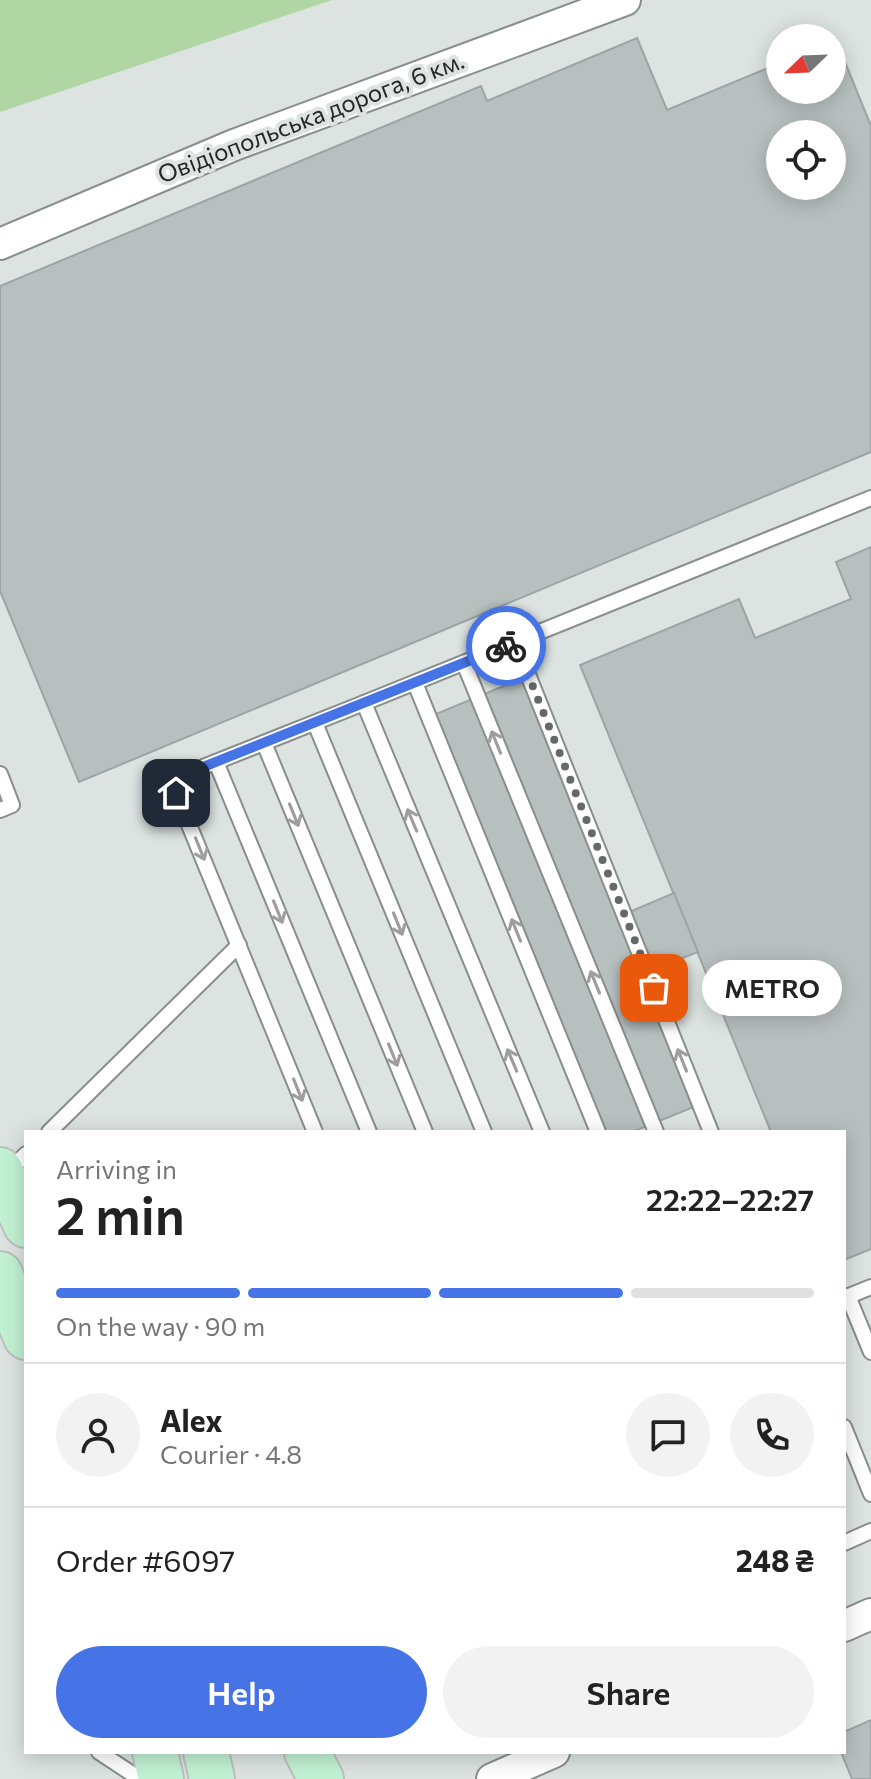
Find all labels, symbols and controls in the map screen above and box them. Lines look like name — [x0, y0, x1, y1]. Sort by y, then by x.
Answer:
north arrow — [766, 24, 846, 104]
map controls — [766, 24, 846, 200]
street label: Овідіопольська дорога, 6 км. — [153, 45, 468, 189]
button: locate — [766, 120, 846, 200]
courier — [466, 606, 546, 686]
icon: bike — [484, 624, 528, 668]
one-way arrow — [488, 730, 503, 754]
pin — [142, 759, 210, 827]
icon: home — [154, 771, 198, 815]
one-way arrow — [288, 802, 302, 827]
one-way arrow — [404, 808, 418, 833]
one-way arrow — [193, 836, 208, 861]
one-way arrow — [272, 899, 287, 924]
one-way arrow — [392, 911, 406, 936]
one-way arrow — [508, 918, 522, 943]
pin — [620, 954, 688, 1022]
callout: METRO — [702, 960, 842, 1016]
icon: bag — [632, 966, 676, 1010]
one-way arrow — [587, 970, 601, 995]
text: METRO — [724, 972, 820, 1003]
one-way arrow — [387, 1042, 402, 1067]
one-way arrow — [503, 1048, 518, 1073]
one-way arrow — [674, 1048, 689, 1073]
one-way arrow — [291, 1077, 306, 1102]
text: Arriving in — [56, 1153, 177, 1184]
text: 22:22–22:27 — [646, 1180, 814, 1217]
text: 2 min — [56, 1182, 185, 1246]
text: On the way · 90 m — [56, 1310, 265, 1341]
button: person — [56, 1393, 140, 1477]
button: chat — [626, 1393, 710, 1477]
button: phone — [730, 1393, 814, 1477]
text: Alex — [160, 1401, 223, 1438]
text: Courier · 4.8 — [160, 1438, 302, 1469]
text: Order #6097 — [56, 1541, 235, 1578]
text: 248 ₴ — [736, 1541, 814, 1578]
button: Help — [56, 1646, 427, 1738]
button: Share — [443, 1646, 814, 1738]

